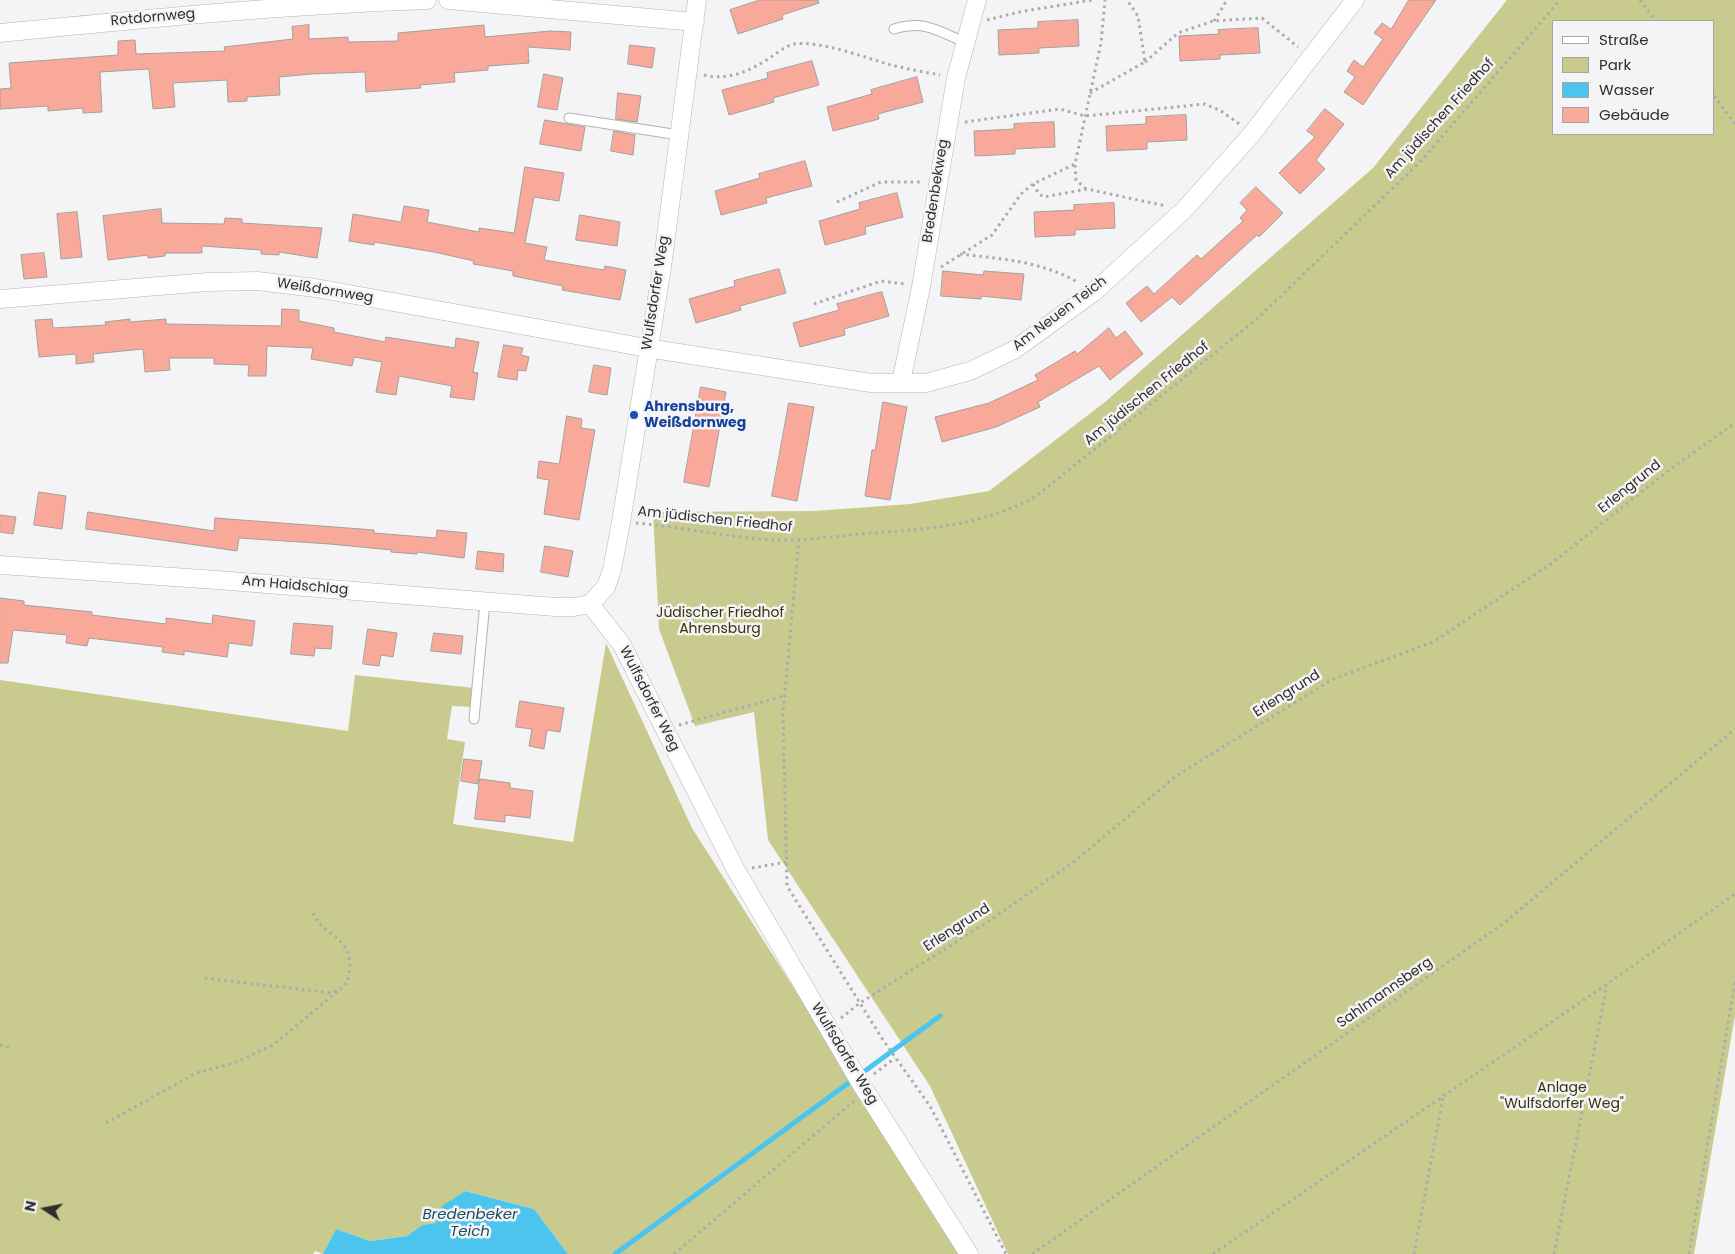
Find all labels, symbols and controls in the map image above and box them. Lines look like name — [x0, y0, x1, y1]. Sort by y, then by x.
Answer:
street label: Rotdornweg — [110, 6, 196, 30]
legend — [1552, 20, 1715, 135]
text: Straße — [1599, 29, 1649, 50]
text: Park — [1599, 54, 1631, 75]
street label: Am jüdischen Friedhof — [1382, 56, 1498, 182]
text: Wasser — [1599, 79, 1654, 100]
text: Gebäude — [1599, 104, 1669, 125]
street label: Bredenbekweg — [920, 138, 952, 244]
street label: Wulfsdorfer Weg — [639, 235, 673, 351]
street label: Am Neuen Teich — [1010, 273, 1110, 355]
street label: Weißdornweg — [276, 275, 374, 307]
street label: Am jüdischen Friedhof — [1081, 339, 1213, 449]
place label: Ahrensburg, Weißdornweg — [644, 399, 746, 432]
marker: Ahrensburg, Weißdornweg — [628, 409, 640, 421]
street label: Erlengrund — [1595, 457, 1665, 517]
street label: Am jüdischen Friedhof — [637, 504, 793, 536]
street label: Am Haidschlag — [241, 573, 349, 599]
park label: Jüdischer Friedhof Ahrensburg — [656, 605, 784, 638]
street label: Wulfsdorfer Weg — [615, 644, 683, 754]
street label: Erlengrund — [1251, 667, 1323, 721]
street label: Erlengrund — [921, 900, 993, 956]
street label: Sahlmannsberg — [1334, 954, 1436, 1032]
street label: Wulfsdorfer Weg — [807, 1000, 881, 1108]
park label: Anlage "Wulfsdorfer Weg" — [1500, 1080, 1624, 1112]
north arrow — [20, 1184, 70, 1234]
text: N — [19, 1199, 41, 1213]
water label: Bredenbeker Teich — [422, 1206, 518, 1241]

